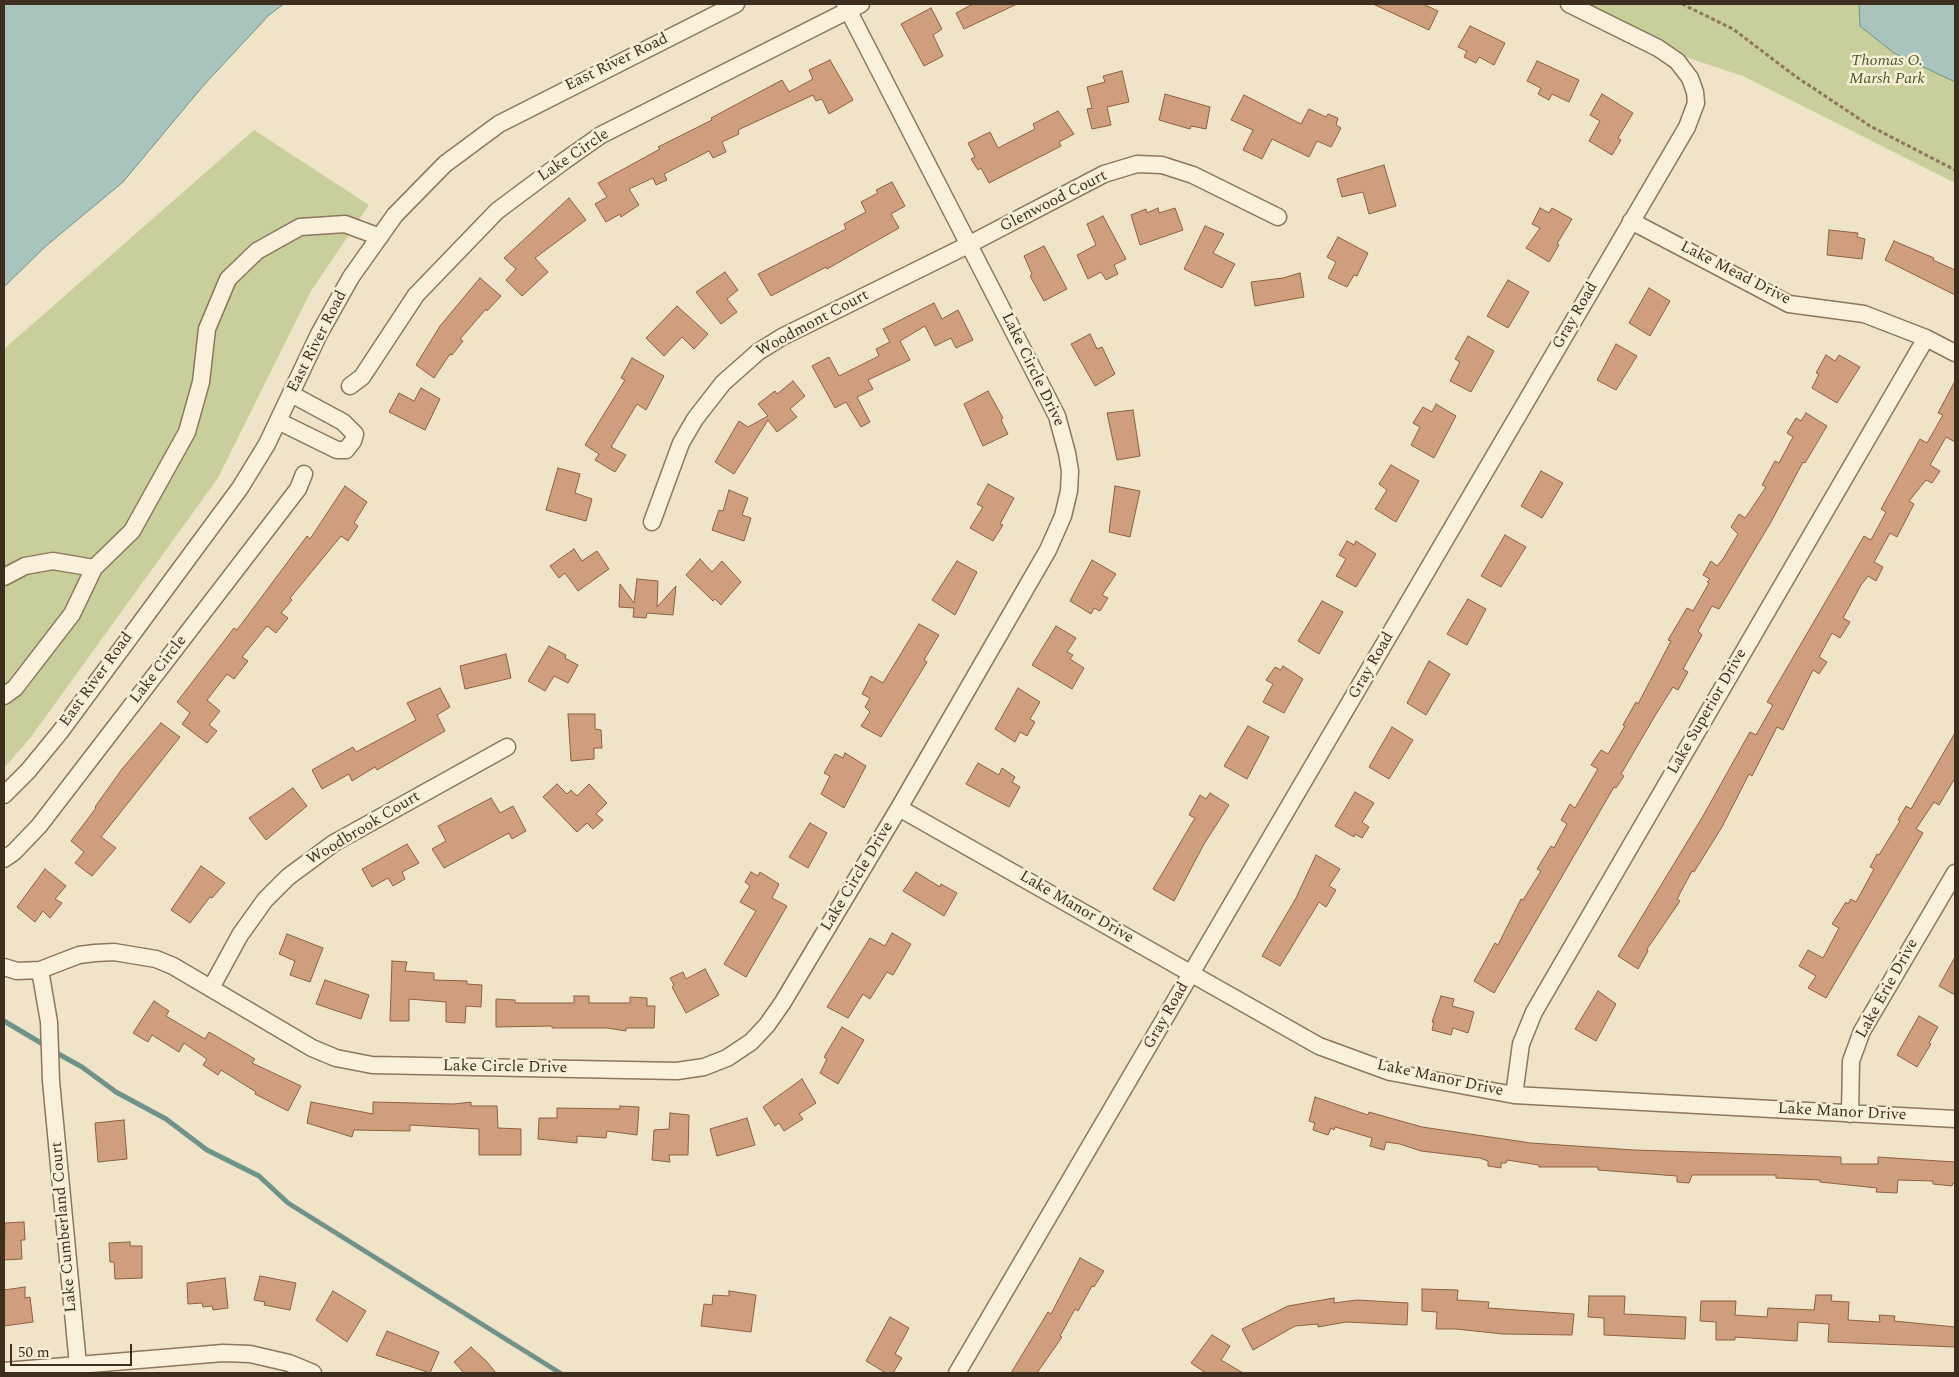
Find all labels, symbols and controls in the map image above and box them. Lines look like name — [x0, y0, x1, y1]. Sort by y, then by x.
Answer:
street label: East River Road — [562, 30, 672, 96]
park label: Thomas O. Marsh Park — [1849, 52, 1925, 90]
street label: Lake Circle — [535, 125, 613, 187]
street label: Glenwood Court — [997, 167, 1111, 237]
street label: Lake Mead Drive — [1677, 238, 1793, 310]
street label: Gray Road — [1549, 279, 1603, 353]
street label: Woodmont Court — [754, 286, 872, 362]
street label: East River Road — [284, 288, 352, 396]
street label: Lake Circle Drive — [996, 310, 1068, 430]
street label: East River Road — [56, 629, 138, 731]
street label: Gray Road — [1345, 629, 1399, 703]
street label: Lake Circle — [126, 632, 192, 708]
street label: Lake Superior Drive — [1664, 646, 1752, 778]
street label: Woodbrook Court — [304, 788, 424, 870]
street label: Lake Circle Drive — [818, 819, 898, 935]
street label: Lake Manor Drive — [1015, 867, 1137, 949]
street label: Lake Erie Drive — [1853, 936, 1923, 1042]
street label: Gray Road — [1140, 979, 1194, 1053]
street label: Lake Manor Drive — [1375, 1056, 1505, 1102]
street label: Lake Circle Drive — [443, 1057, 567, 1079]
street label: Lake Manor Drive — [1777, 1100, 1907, 1126]
street label: Lake Cumberland Court — [48, 1141, 82, 1313]
scale bar — [12, 1334, 135, 1366]
text: 50 m — [18, 1341, 50, 1364]

